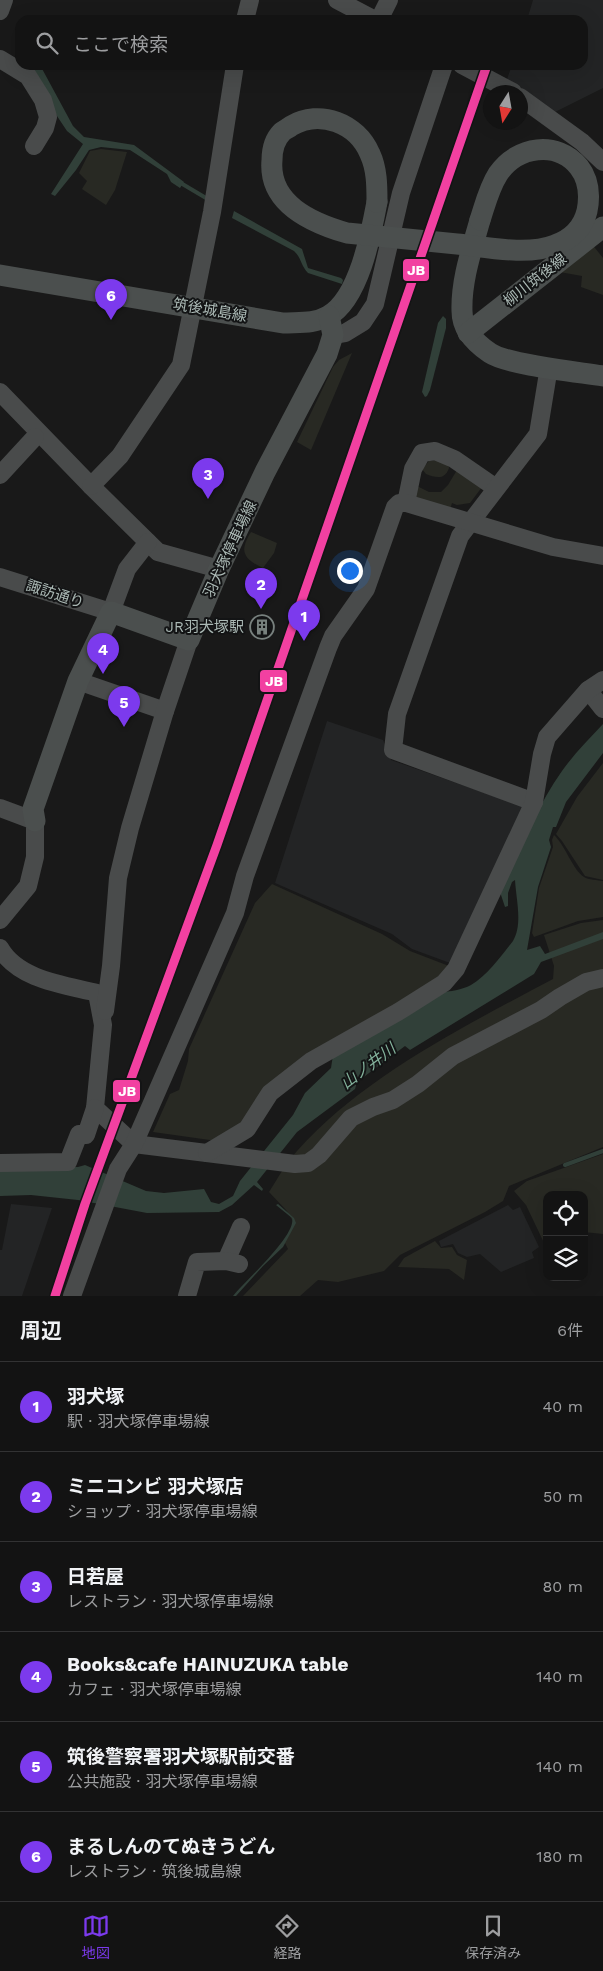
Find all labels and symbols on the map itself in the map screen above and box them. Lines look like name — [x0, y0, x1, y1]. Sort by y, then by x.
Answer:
north arrow — [483, 85, 528, 130]
street label: 柳川筑後線 — [500, 250, 570, 310]
line badge: JB — [402, 258, 430, 282]
text: JB — [407, 262, 426, 278]
pin: 6 — [95, 279, 127, 320]
street label: 筑後城島線 — [171, 295, 249, 325]
pin: 3 — [192, 458, 224, 499]
street label: 羽犬塚停車場線 — [200, 498, 260, 600]
your location — [337, 558, 363, 584]
pin: 2 — [245, 568, 277, 609]
street label: 諏訪通り — [24, 576, 86, 612]
pin: 1 — [288, 600, 320, 641]
building icon: JR羽犬塚駅 — [249, 614, 275, 640]
place label: JR羽犬塚駅 — [166, 618, 244, 636]
pin: 4 — [87, 633, 119, 674]
line badge: JB — [259, 669, 288, 693]
text: JB — [265, 673, 284, 689]
pin: 5 — [108, 686, 140, 727]
water label: 山ノ井川 — [337, 1038, 401, 1093]
line badge: JB — [112, 1079, 141, 1103]
text: JB — [118, 1083, 137, 1099]

